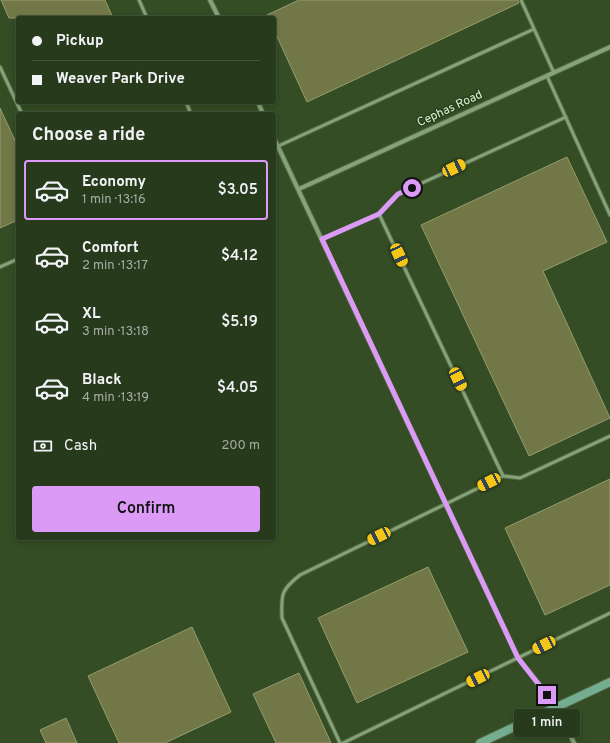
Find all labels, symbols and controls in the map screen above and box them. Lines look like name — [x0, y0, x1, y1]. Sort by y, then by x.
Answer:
text: Pickup — [56, 32, 104, 51]
text: Weaver Park Drive — [56, 70, 185, 89]
street label: Cephas Road — [415, 87, 485, 131]
text: Choose a ride — [32, 124, 145, 147]
car — [441, 157, 467, 179]
icon: car — [34, 172, 70, 208]
text: Economy — [82, 173, 146, 192]
route start — [403, 179, 421, 197]
text: $3.05 — [218, 181, 258, 200]
text: 1 min · 13:16 — [82, 192, 146, 208]
icon: car — [34, 238, 70, 274]
text: Comfort — [82, 239, 139, 258]
car — [388, 242, 410, 268]
text: $4.12 — [221, 247, 258, 266]
text: 2 min · 13:17 — [82, 258, 148, 274]
icon: car — [34, 304, 70, 340]
text: XL — [82, 305, 100, 324]
text: $5.19 — [221, 313, 258, 332]
text: 3 min · 13:18 — [82, 324, 149, 340]
car — [447, 366, 469, 392]
icon: car — [34, 370, 70, 406]
text: Black — [82, 371, 122, 390]
text: $4.05 — [217, 379, 258, 398]
text: 4 min · 13:19 — [82, 390, 149, 406]
icon: cash — [32, 435, 54, 457]
text: Cash — [64, 437, 97, 456]
text: 200 m — [221, 438, 260, 454]
car — [476, 471, 502, 493]
button: Confirm — [32, 486, 260, 532]
car — [366, 525, 392, 547]
car — [531, 634, 557, 656]
car — [465, 667, 491, 689]
route end — [538, 686, 556, 704]
callout: 1 min — [514, 709, 580, 737]
text: 1 min — [532, 715, 562, 731]

